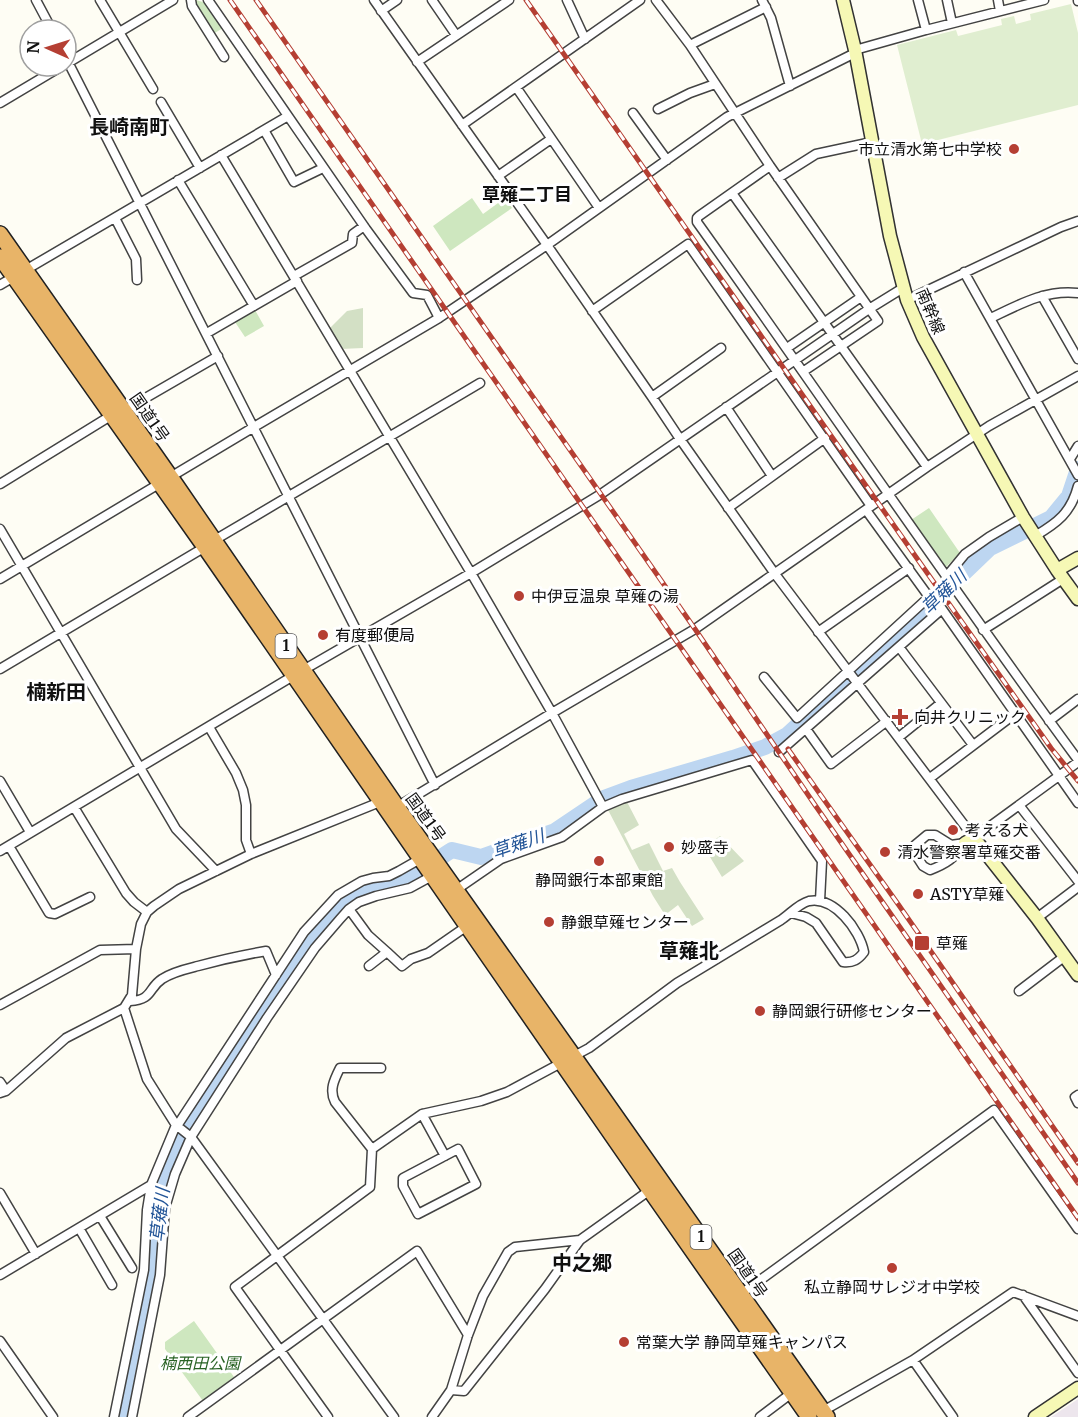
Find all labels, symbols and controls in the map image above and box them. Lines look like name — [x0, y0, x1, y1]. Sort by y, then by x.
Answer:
north arrow — [18, 18, 78, 78]
text: N — [23, 40, 43, 54]
district label: 長崎南町 — [89, 114, 169, 139]
place label: 市立清水第七中学校 — [858, 139, 1002, 159]
marker: 市立清水第七中学校 — [1007, 142, 1021, 156]
district label: 草薙二丁目 — [482, 183, 572, 206]
street label: 南幹線 — [912, 285, 950, 337]
street label: 国道1号 — [126, 389, 174, 445]
water label: 草薙川 — [916, 563, 973, 619]
place label: 中伊豆温泉 草薙の湯 — [531, 586, 679, 606]
marker: 中伊豆温泉 草薙の湯 — [512, 589, 526, 603]
place label: 有度郵便局 — [335, 625, 415, 645]
marker: 有度郵便局 — [316, 628, 330, 642]
road number: 1 — [276, 634, 296, 658]
district label: 楠新田 — [26, 679, 86, 704]
place label: 向井クリニック — [914, 707, 1026, 727]
marker: 向井クリニック — [891, 708, 909, 726]
street label: 国道1号 — [402, 789, 450, 845]
place label: 考える犬 — [965, 820, 1029, 840]
water label: 草薙川 — [489, 823, 549, 863]
marker: 考える犬 — [946, 823, 960, 837]
place label: 妙盛寺 — [681, 837, 729, 857]
marker: 妙盛寺 — [662, 840, 676, 854]
place label: 清水警察署草薙交番 — [897, 842, 1041, 862]
marker: 清水警察署草薙交番 — [878, 845, 892, 859]
marker: 静岡銀行本部東館 — [592, 854, 606, 868]
place label: 静岡銀行本部東館 — [535, 870, 663, 890]
place label: ASTY草薙 — [929, 884, 1005, 904]
marker: ASTY草薙 — [911, 887, 925, 901]
place label: 静銀草薙センター — [561, 912, 689, 932]
marker: 静銀草薙センター — [542, 915, 556, 929]
place label: 草薙 — [936, 933, 968, 953]
marker: 草薙 — [913, 934, 931, 952]
district label: 草薙北 — [659, 938, 719, 963]
place label: 静岡銀行研修センター — [772, 1001, 932, 1021]
marker: 静岡銀行研修センター — [753, 1004, 767, 1018]
water label: 草薙川 — [145, 1185, 174, 1243]
road number: 1 — [690, 1225, 712, 1249]
street label: 国道1号 — [724, 1245, 772, 1301]
district label: 中之郷 — [552, 1250, 612, 1275]
marker: 私立静岡サレジオ中学校 — [885, 1261, 899, 1275]
place label: 私立静岡サレジオ中学校 — [804, 1277, 980, 1297]
place label: 常葉大学 静岡草薙キャンパス — [636, 1332, 848, 1352]
marker: 常葉大学 静岡草薙キャンパス — [617, 1335, 631, 1349]
park label: 楠西田公園 — [160, 1353, 242, 1373]

